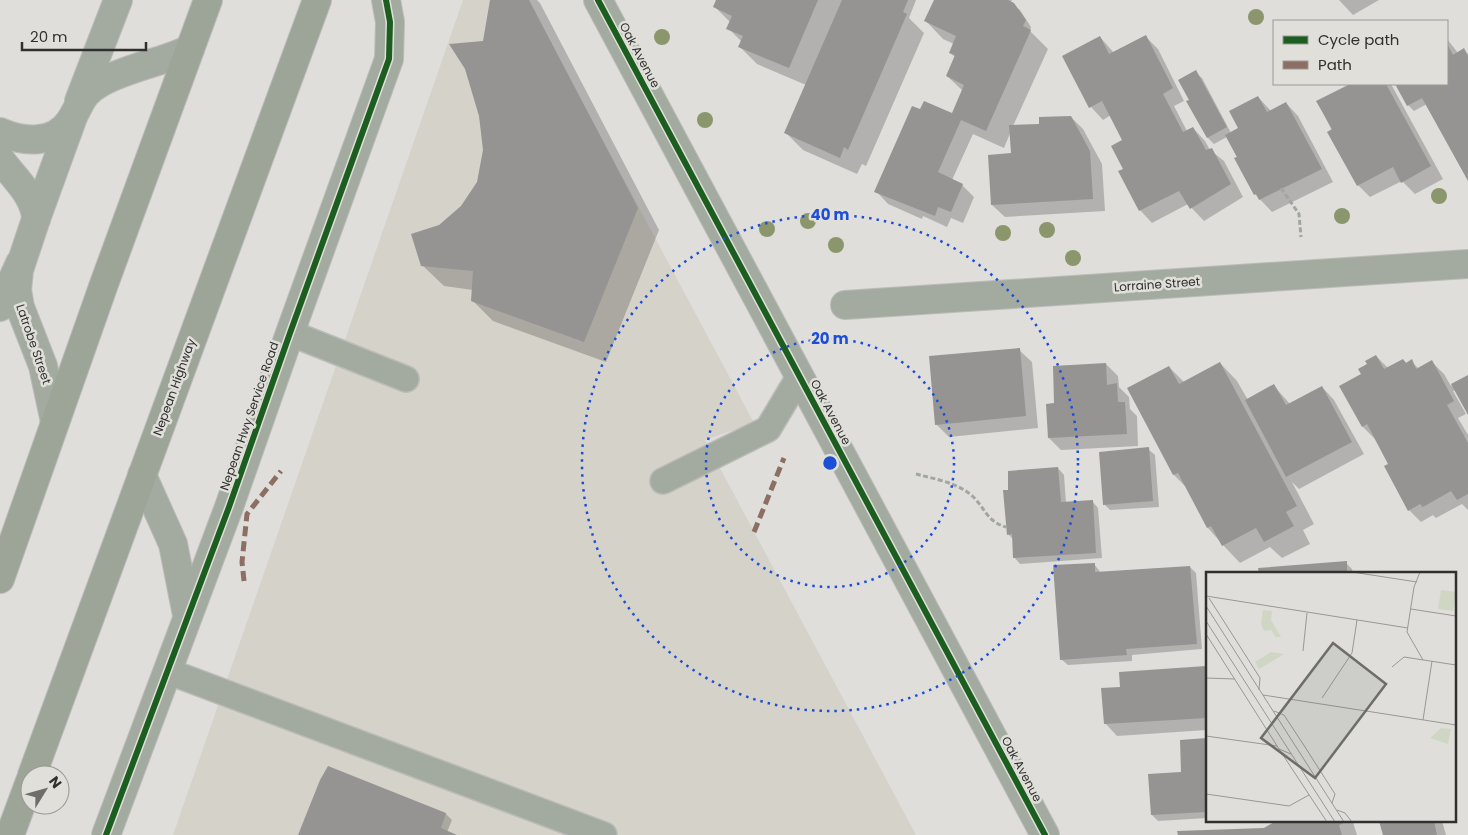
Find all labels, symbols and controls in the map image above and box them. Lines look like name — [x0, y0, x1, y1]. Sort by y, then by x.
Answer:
street label: Oak Avenue — [616, 19, 664, 91]
scale bar — [22, 20, 146, 52]
legend — [1273, 20, 1448, 85]
text: 20 m — [30, 26, 68, 47]
text: Cycle path — [1318, 29, 1399, 50]
text: Path — [1318, 54, 1352, 75]
text: 40 m — [810, 204, 850, 225]
street label: Lorraine Street — [1113, 273, 1201, 295]
street label: Latrobe Street — [12, 302, 56, 386]
text: 20 m — [811, 328, 849, 349]
street label: Nepean Highway — [149, 336, 200, 438]
street label: Nepean Hwy Service Road — [216, 339, 282, 493]
street label: Oak Avenue — [807, 376, 855, 448]
centre of rings — [821, 454, 839, 472]
inset map — [1206, 572, 1456, 822]
street label: Oak Avenue — [998, 733, 1046, 805]
north arrow — [20, 765, 70, 815]
text: N — [44, 772, 67, 792]

